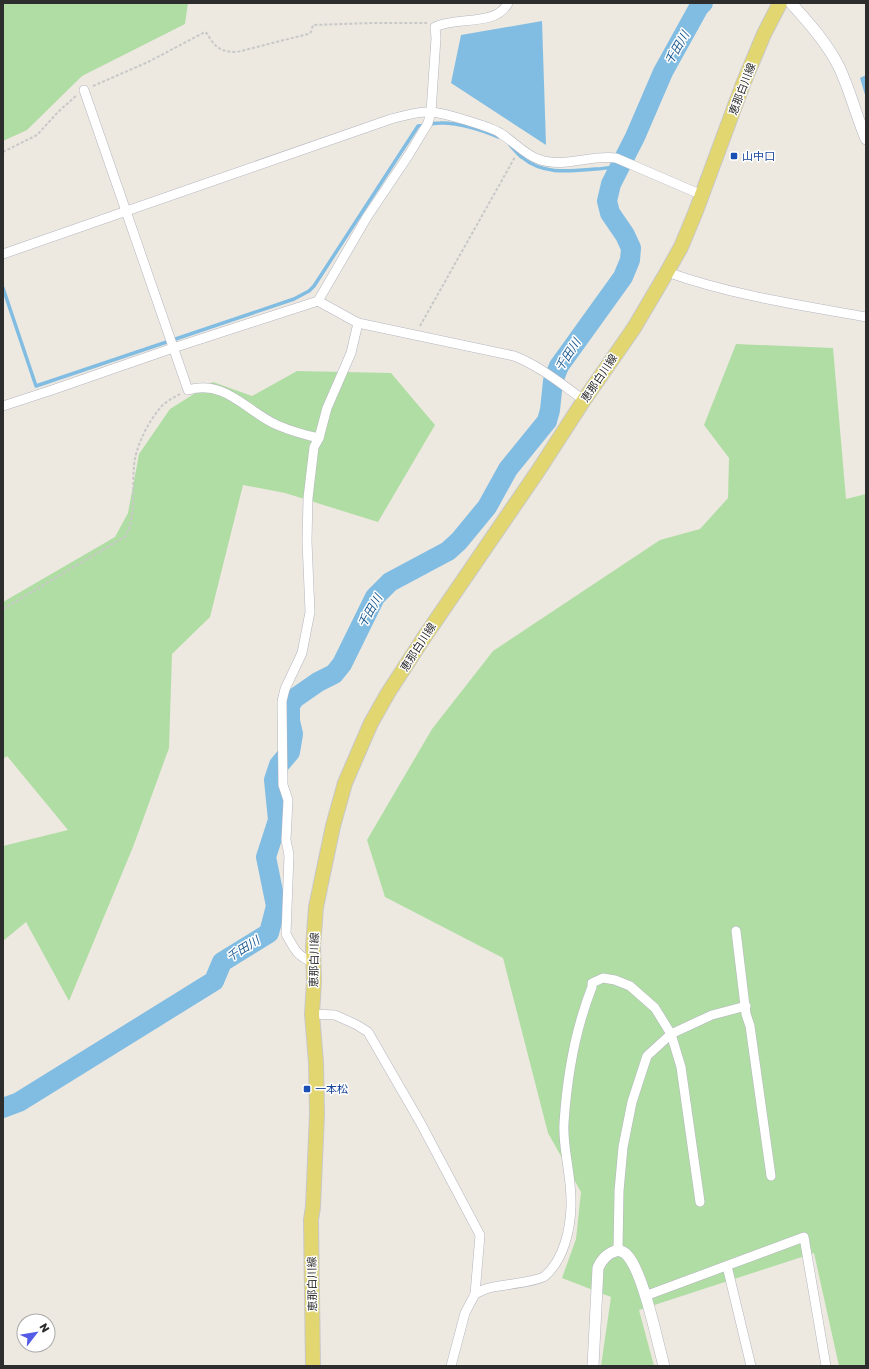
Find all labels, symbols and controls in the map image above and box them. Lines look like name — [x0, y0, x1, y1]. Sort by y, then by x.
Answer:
water label: 千田川 — [661, 27, 693, 67]
street label: 恵那白川線 — [726, 61, 757, 117]
place label: 山中口 — [742, 149, 775, 162]
marker: 山中口 — [729, 151, 739, 161]
water label: 千田川 — [551, 334, 585, 374]
street label: 恵那白川線 — [578, 351, 619, 404]
water label: 千田川 — [354, 590, 386, 630]
street label: 恵那白川線 — [397, 620, 438, 673]
water label: 千田川 — [223, 932, 264, 964]
street label: 恵那白川線 — [307, 932, 320, 988]
place label: 一本松 — [315, 1082, 348, 1095]
marker: 一本松 — [302, 1084, 312, 1094]
street label: 恵那白川線 — [305, 1256, 318, 1312]
north arrow — [16, 1313, 56, 1353]
text: N — [37, 1321, 53, 1335]

